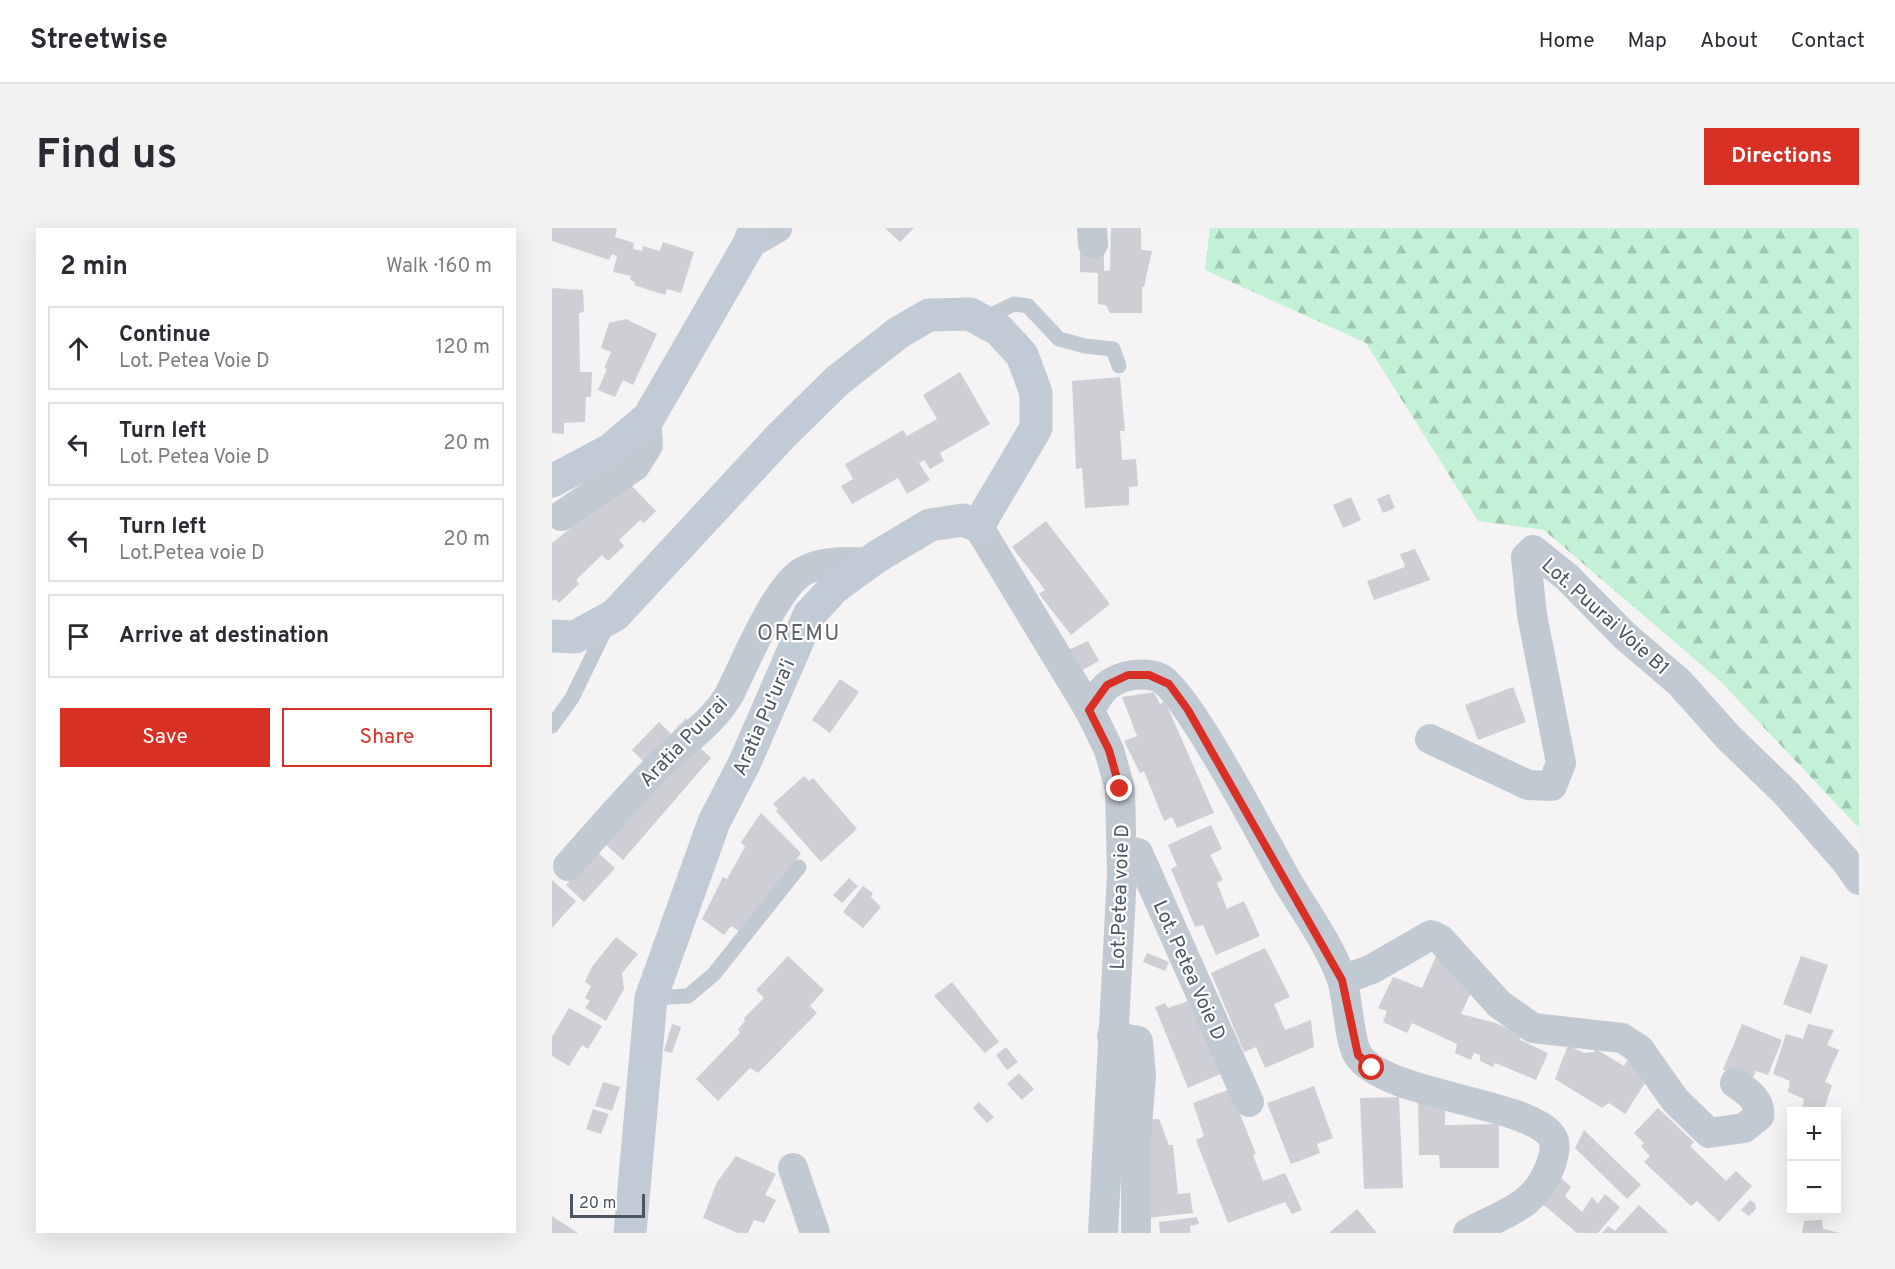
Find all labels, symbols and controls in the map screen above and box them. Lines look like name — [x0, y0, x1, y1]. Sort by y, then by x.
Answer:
text: Streetwise — [30, 23, 168, 59]
text: Home — [1539, 28, 1595, 55]
text: Map — [1628, 28, 1667, 55]
text: About — [1700, 28, 1758, 55]
text: Contact — [1791, 28, 1865, 55]
button: Directions — [1704, 128, 1859, 185]
text: Find us — [36, 130, 177, 183]
text: 2 min — [60, 251, 128, 284]
text: Walk · 160 m — [386, 254, 492, 280]
text: Continue — [119, 322, 210, 349]
icon: ahead — [62, 332, 95, 365]
text: 120 m — [436, 335, 490, 361]
text: Lot. Petea Voie D — [119, 349, 270, 375]
text: Turn left — [119, 418, 207, 445]
icon: left — [62, 428, 95, 461]
text: 20 m — [443, 431, 490, 457]
text: Lot. Petea Voie D — [119, 445, 270, 471]
text: Turn left — [119, 514, 207, 541]
icon: left — [62, 524, 95, 557]
text: 20 m — [443, 527, 490, 553]
text: Lot.Petea voie D — [119, 541, 265, 567]
street label: Lot. Puurai Voie B1 — [1535, 553, 1674, 682]
icon: arrive — [62, 620, 95, 653]
district label: OREMU — [757, 621, 841, 648]
text: Arrive at destination — [119, 623, 329, 650]
street label: Aratia Pu'ura'i — [728, 655, 802, 780]
street label: Aratia Puurai — [635, 691, 734, 793]
button: Save — [60, 708, 270, 767]
button: Share — [282, 708, 492, 767]
route end — [1106, 775, 1132, 801]
street label: Lot.Petea voie D — [1105, 824, 1137, 970]
street label: Lot. Petea Voie D — [1146, 897, 1231, 1045]
route start — [1358, 1054, 1384, 1080]
map controls — [1787, 1107, 1841, 1215]
button: + — [1787, 1107, 1841, 1161]
button: − — [1787, 1161, 1841, 1215]
scale bar — [570, 1191, 645, 1218]
text: 20 m — [579, 1194, 616, 1214]

